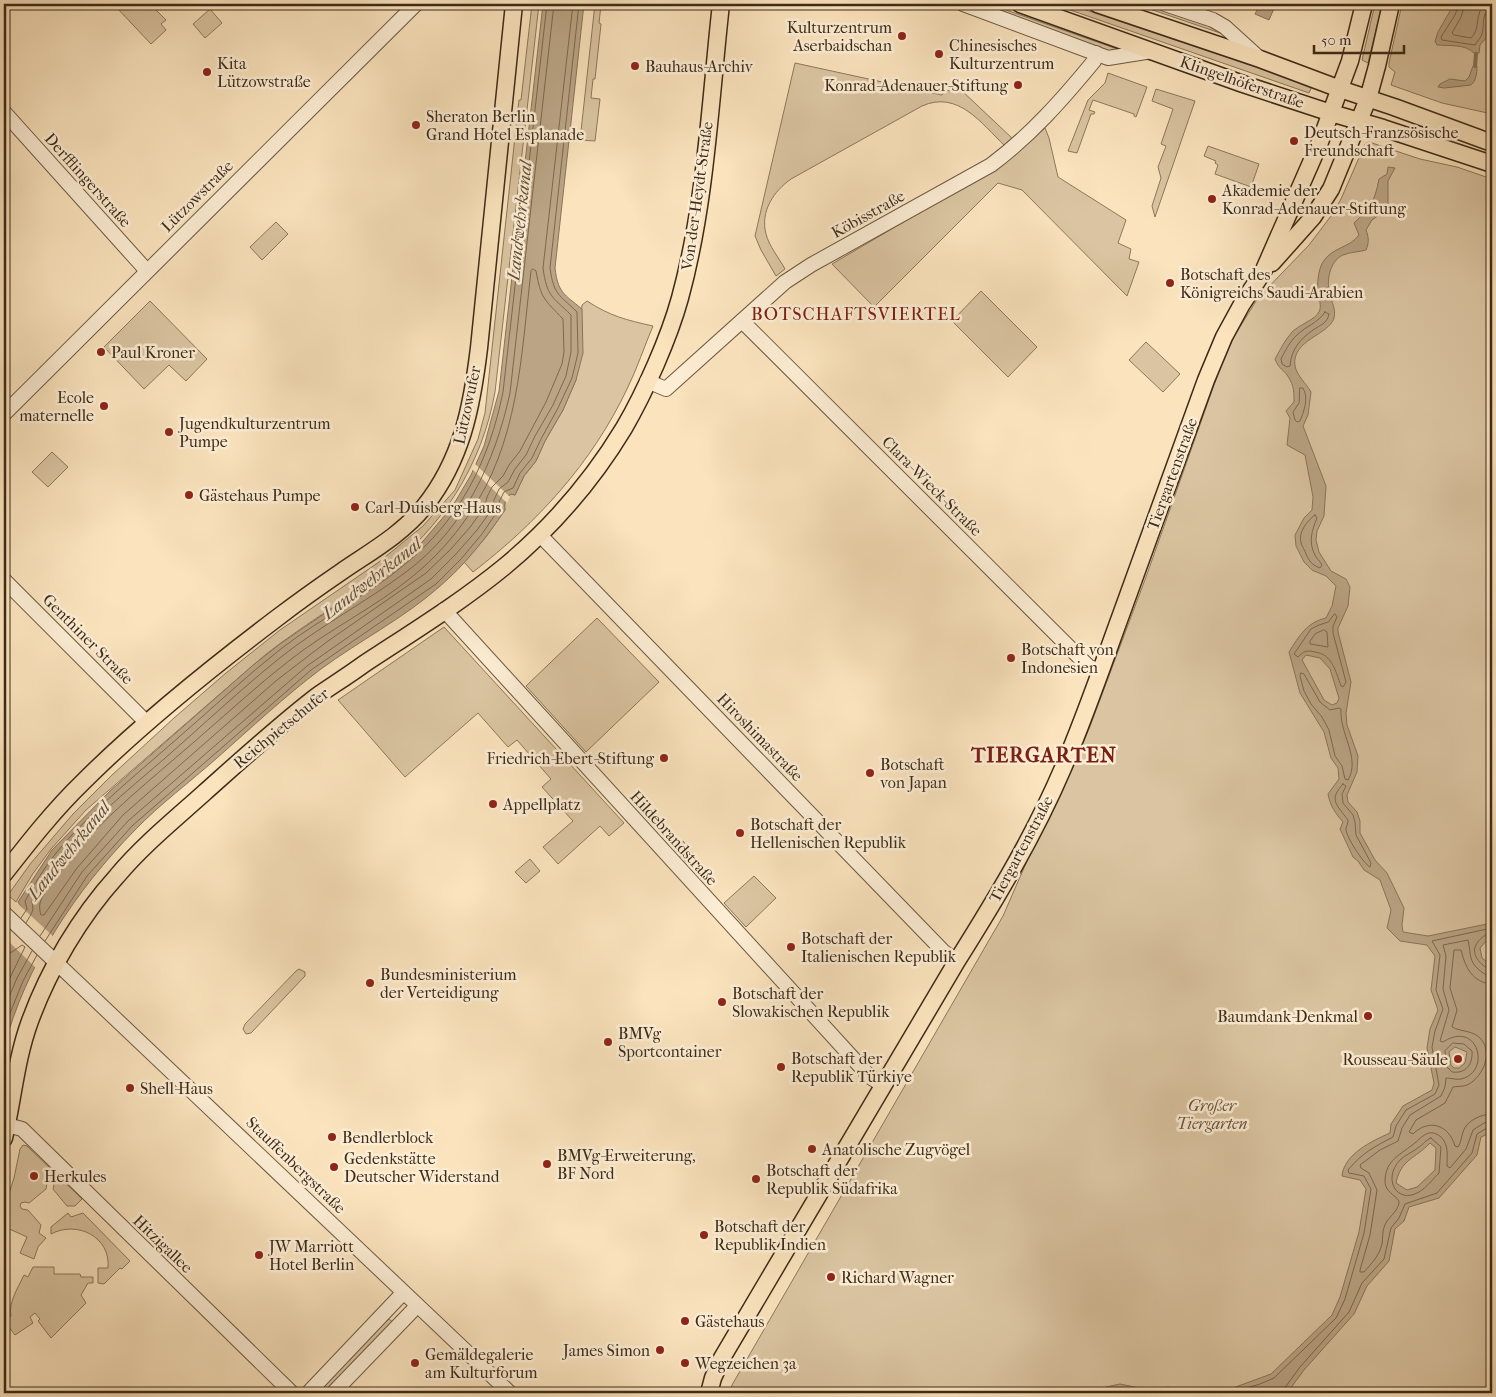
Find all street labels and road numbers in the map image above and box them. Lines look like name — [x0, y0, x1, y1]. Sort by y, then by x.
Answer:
street label: Klingelhöferstraße — [1177, 52, 1307, 112]
street label: Von-der-Heydt-Straße — [677, 120, 717, 273]
street label: Derfflingerstraße — [41, 129, 135, 231]
street label: Lützowstraße — [157, 156, 237, 236]
street label: Köbisstraße — [828, 186, 908, 242]
street label: Lützowufer — [449, 364, 485, 446]
street label: Tiergartenstraße — [1143, 415, 1201, 533]
street label: Clara-Wieck-Straße — [878, 432, 986, 540]
street label: Genthiner Straße — [39, 590, 137, 688]
street label: Reichpietschufer — [229, 684, 333, 772]
street label: Hiroshimastraße — [713, 689, 807, 785]
street label: Hildebrandstraße — [626, 787, 722, 889]
street label: Tiergartenstraße — [985, 792, 1057, 906]
street label: Stauffenbergstraße — [242, 1113, 350, 1217]
street label: Hitzigallee — [129, 1211, 197, 1277]

